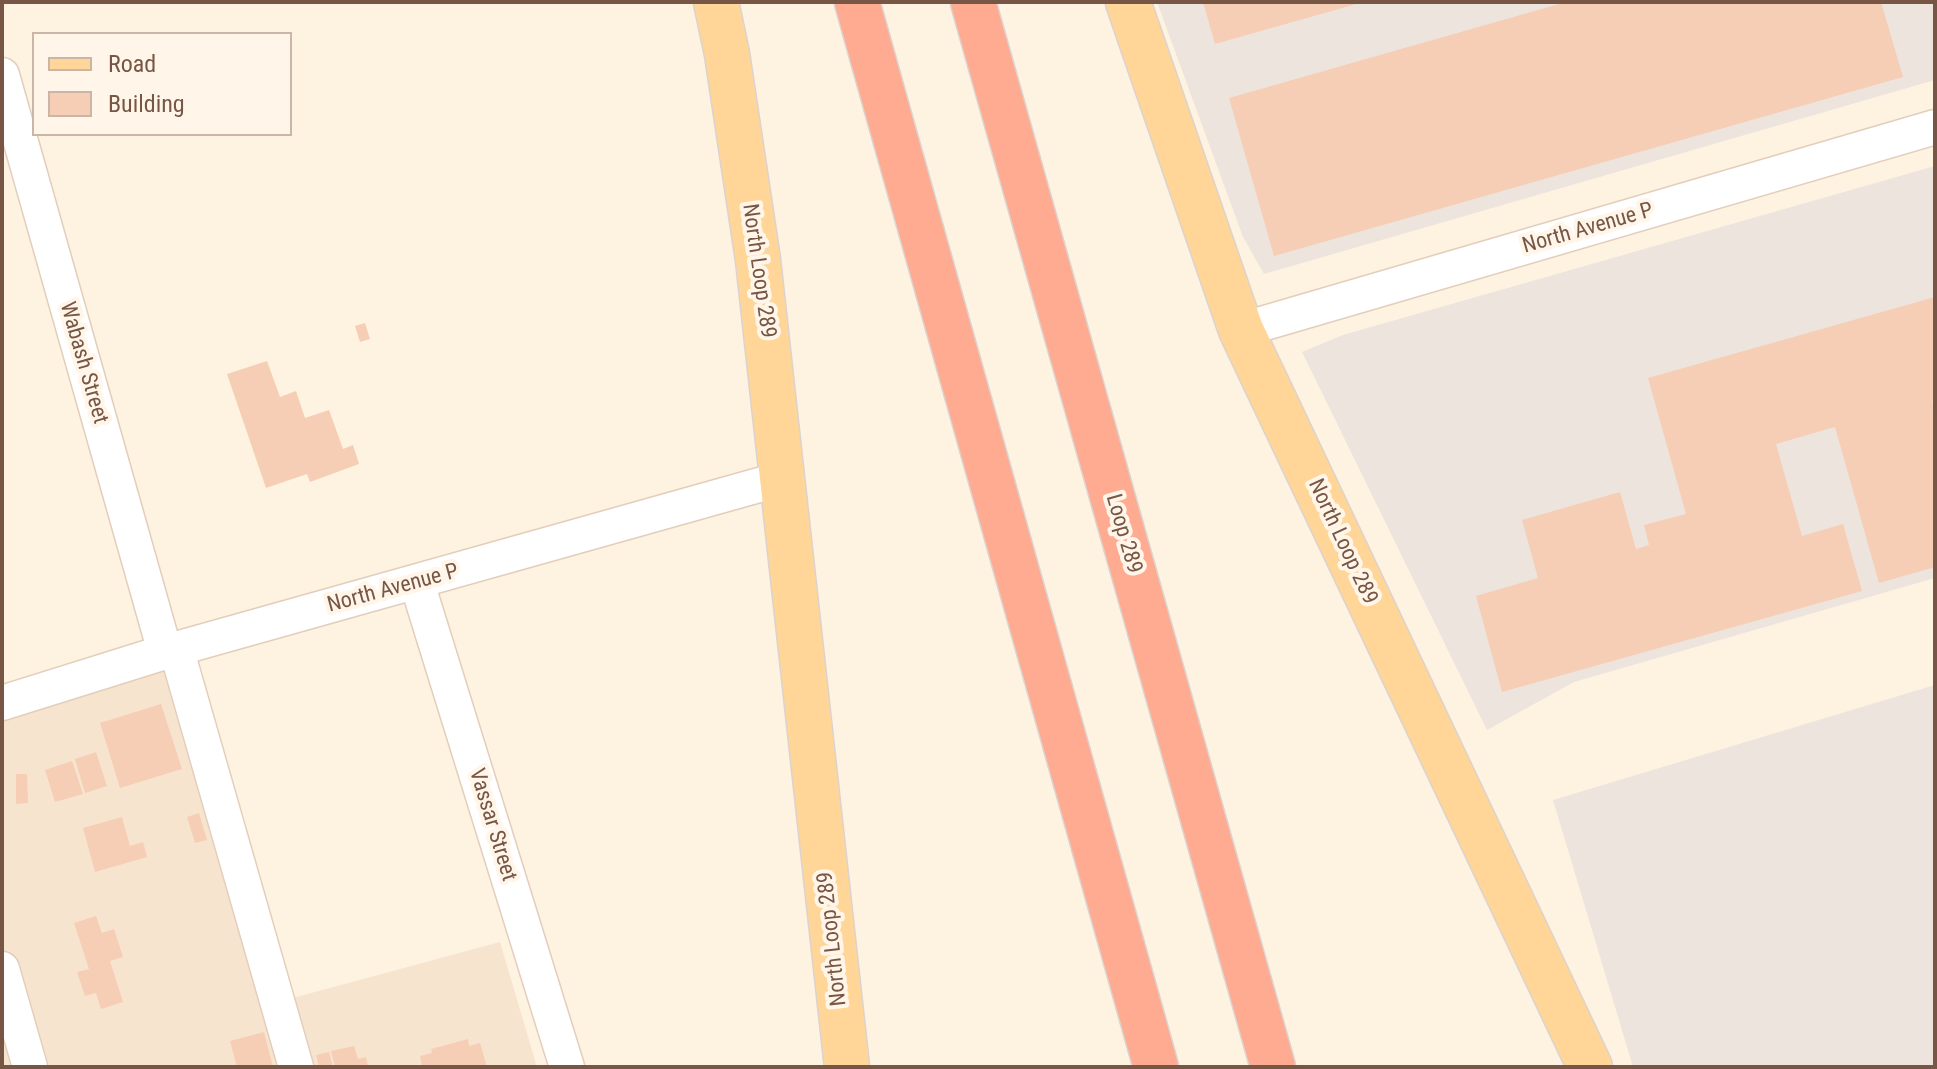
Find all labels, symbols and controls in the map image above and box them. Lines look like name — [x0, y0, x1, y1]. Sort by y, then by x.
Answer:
legend — [32, 32, 292, 136]
text: Road — [108, 50, 156, 78]
text: Building — [108, 90, 185, 118]
street label: North Avenue P — [1520, 198, 1656, 260]
street label: North Loop 289 — [736, 202, 780, 340]
street label: Wabash Street — [53, 299, 113, 427]
street label: North Loop 289 — [1301, 475, 1383, 609]
street label: Loop 289 — [1099, 491, 1147, 577]
street label: North Avenue P — [325, 559, 461, 619]
street label: Vassar Street — [462, 766, 522, 884]
street label: North Loop 289 — [813, 870, 853, 1008]

